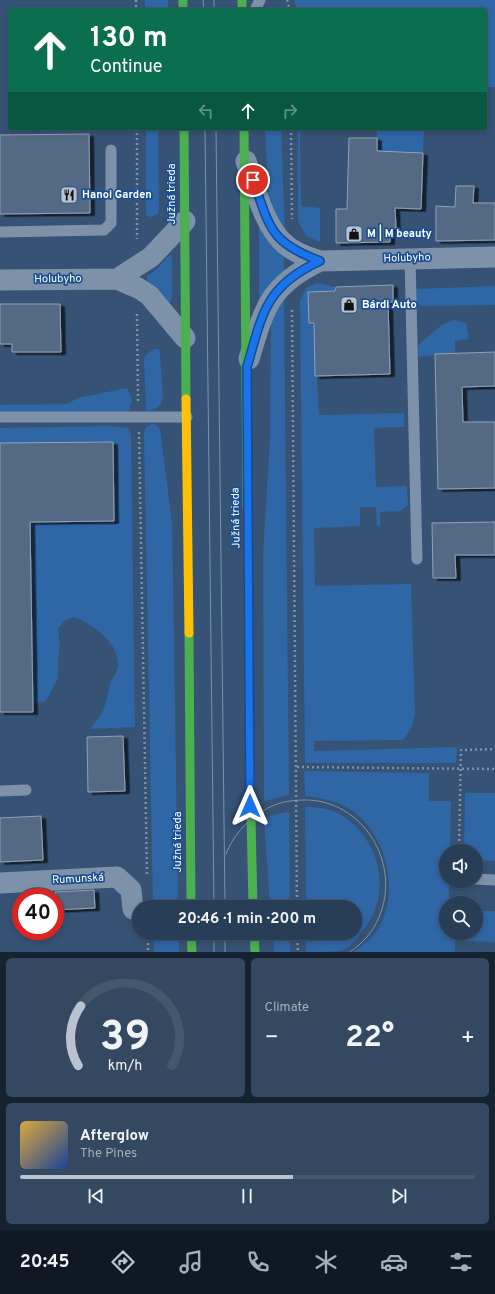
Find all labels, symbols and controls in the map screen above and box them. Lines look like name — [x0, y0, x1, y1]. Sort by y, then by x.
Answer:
text: 130 m — [90, 21, 168, 57]
icon: ahead — [24, 24, 76, 76]
text: Continue — [90, 56, 162, 79]
icon: left — [195, 100, 217, 122]
icon: ahead — [237, 100, 259, 122]
icon: right — [279, 100, 301, 122]
street label: Južná trieda — [165, 163, 179, 225]
pin — [236, 163, 270, 197]
icon: arrive — [242, 169, 264, 191]
restaurant icon: Hanoi Garden — [59, 185, 79, 205]
place label: Hanoi Garden — [82, 188, 152, 202]
shop icon: M | M beauty — [344, 224, 364, 244]
place label: M | M beauty — [367, 224, 432, 241]
street label: Holubyho — [383, 250, 431, 266]
street label: Holubyho — [34, 272, 82, 286]
shop icon: Bárdi Auto — [339, 295, 359, 315]
place label: Bárdi Auto — [362, 298, 417, 312]
street label: Južná trieda — [228, 487, 244, 549]
position arrow — [229, 785, 271, 827]
street label: Južná trieda — [171, 811, 185, 873]
map controls — [439, 844, 483, 940]
button: sound — [439, 844, 483, 888]
street label: Rumunská — [52, 871, 105, 887]
speed limit sign: 40 — [12, 888, 64, 940]
button: search — [439, 896, 483, 940]
text: 20:46 · 1 min · 200 m — [178, 910, 316, 929]
text: Climate — [265, 1000, 309, 1016]
text: 39 — [100, 1011, 150, 1064]
text: 22° — [345, 1020, 394, 1057]
text: − — [265, 1025, 279, 1052]
text: + — [461, 1025, 475, 1052]
text: km/h — [108, 1056, 143, 1074]
text: Afterglow — [80, 1127, 149, 1146]
text: The Pines — [80, 1146, 137, 1162]
icon: previous — [85, 1185, 107, 1207]
icon: pause — [236, 1185, 258, 1207]
icon: next — [388, 1185, 410, 1207]
icon: directions — [109, 1248, 137, 1276]
icon: music — [177, 1248, 205, 1276]
icon: phone — [244, 1248, 272, 1276]
icon: climate — [312, 1248, 340, 1276]
icon: car — [380, 1248, 408, 1276]
icon: filters — [447, 1248, 475, 1276]
text: 20:45 — [20, 1251, 70, 1274]

